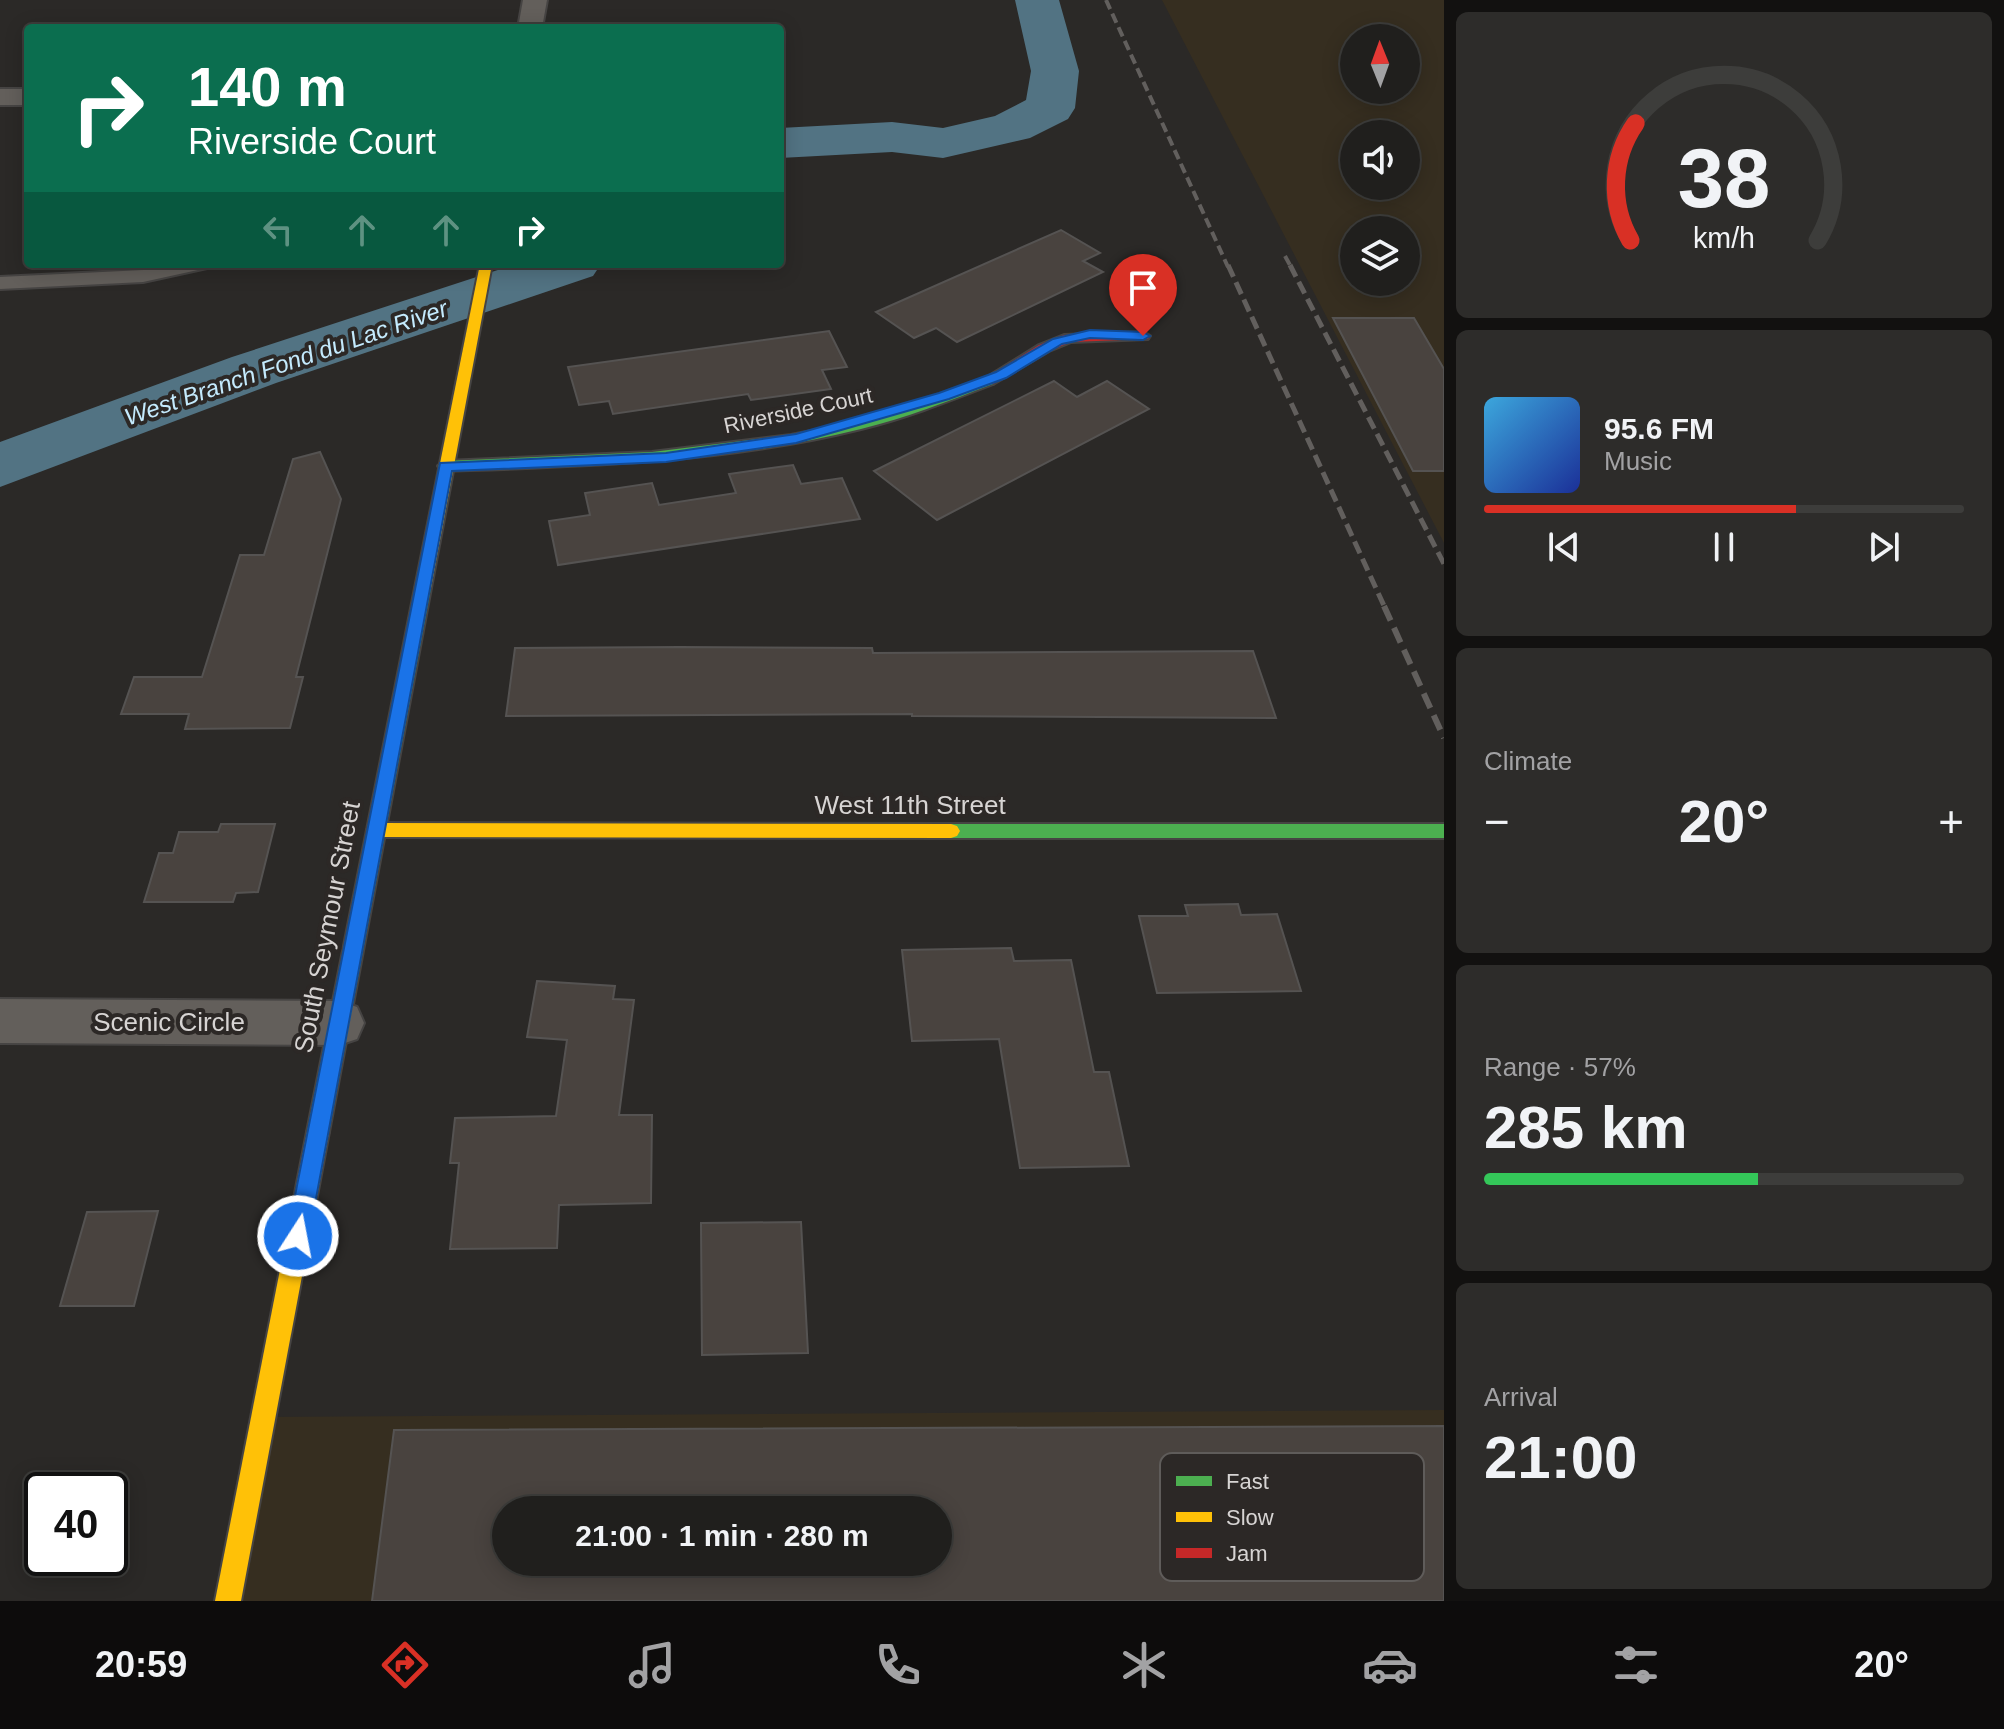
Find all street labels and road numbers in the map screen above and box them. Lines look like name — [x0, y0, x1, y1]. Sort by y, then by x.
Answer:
street label: Riverside Court — [721, 383, 875, 438]
street label: West 11th Street — [814, 790, 1006, 820]
street label: South Seymour Street — [288, 798, 366, 1055]
street label: Scenic Circle — [93, 1007, 245, 1037]

